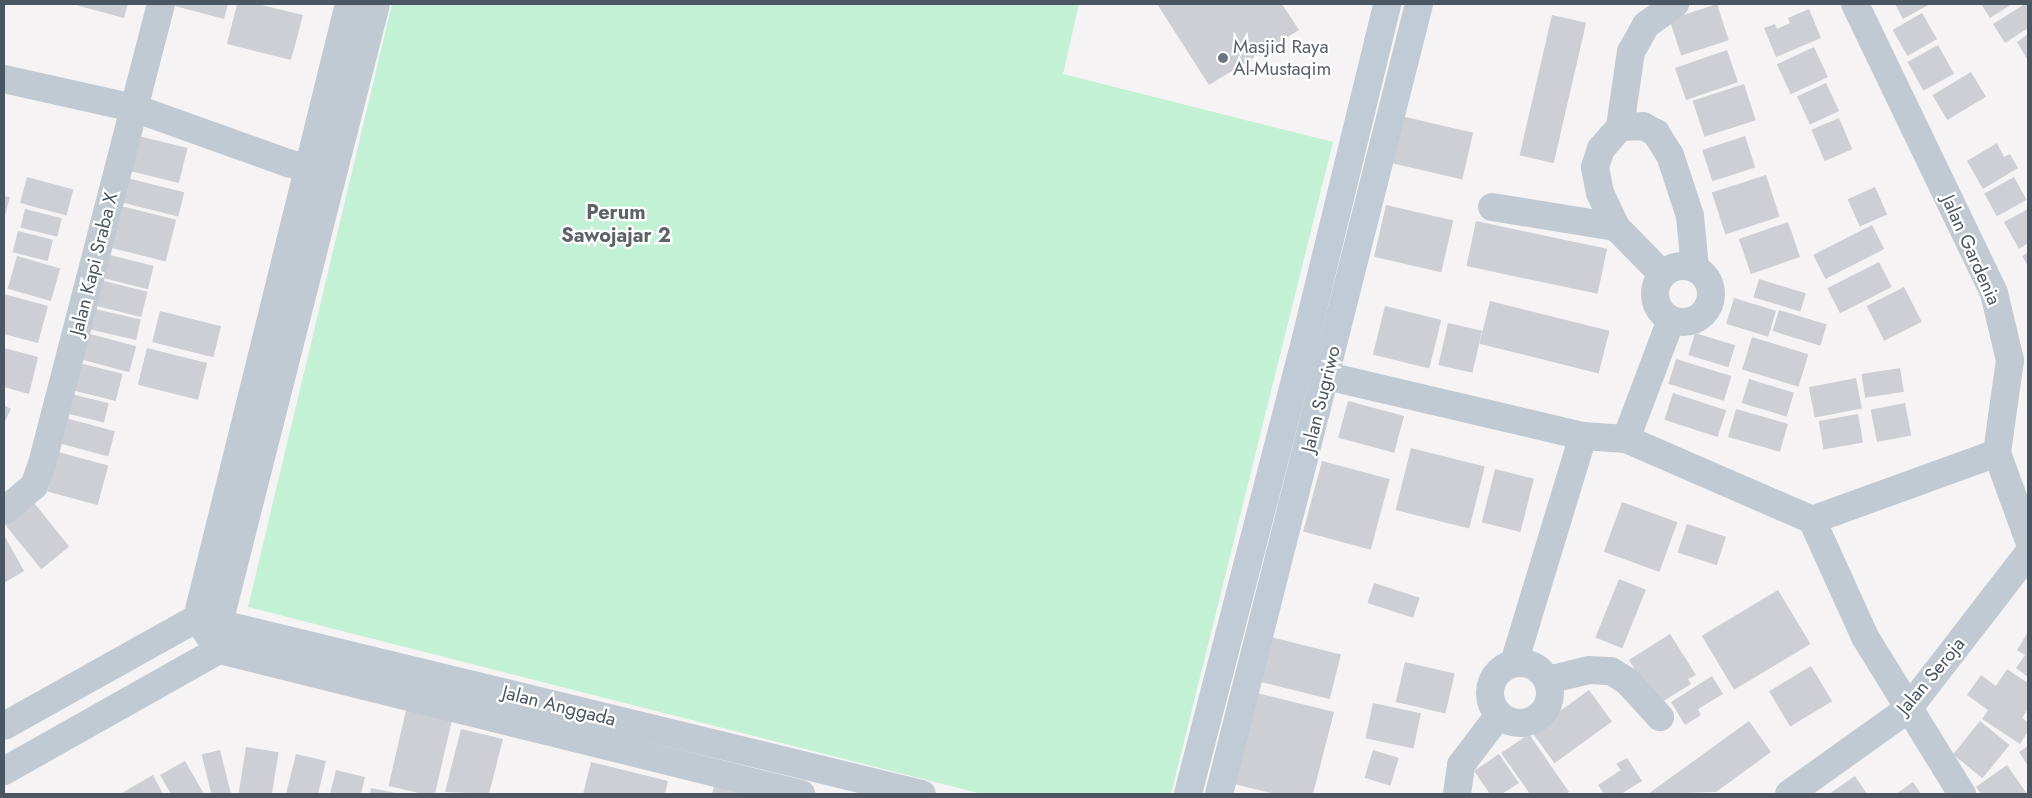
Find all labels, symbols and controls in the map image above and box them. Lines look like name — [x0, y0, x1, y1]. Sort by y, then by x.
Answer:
place label: Masjid Raya Al-Mustaqim — [1233, 36, 1331, 80]
marker: Masjid Raya Al-Mustaqim — [1217, 52, 1229, 64]
street label: Jalan Kapi Sraba X — [65, 190, 123, 338]
street label: Jalan Gardenia — [1937, 191, 2005, 309]
district label: Perum Sawojajar 2 — [561, 201, 671, 248]
street label: Jalan Sugriwo — [1297, 344, 1345, 454]
street label: Jalan Seroja — [1892, 633, 1970, 719]
street label: Jalan Anggada — [500, 681, 618, 731]

